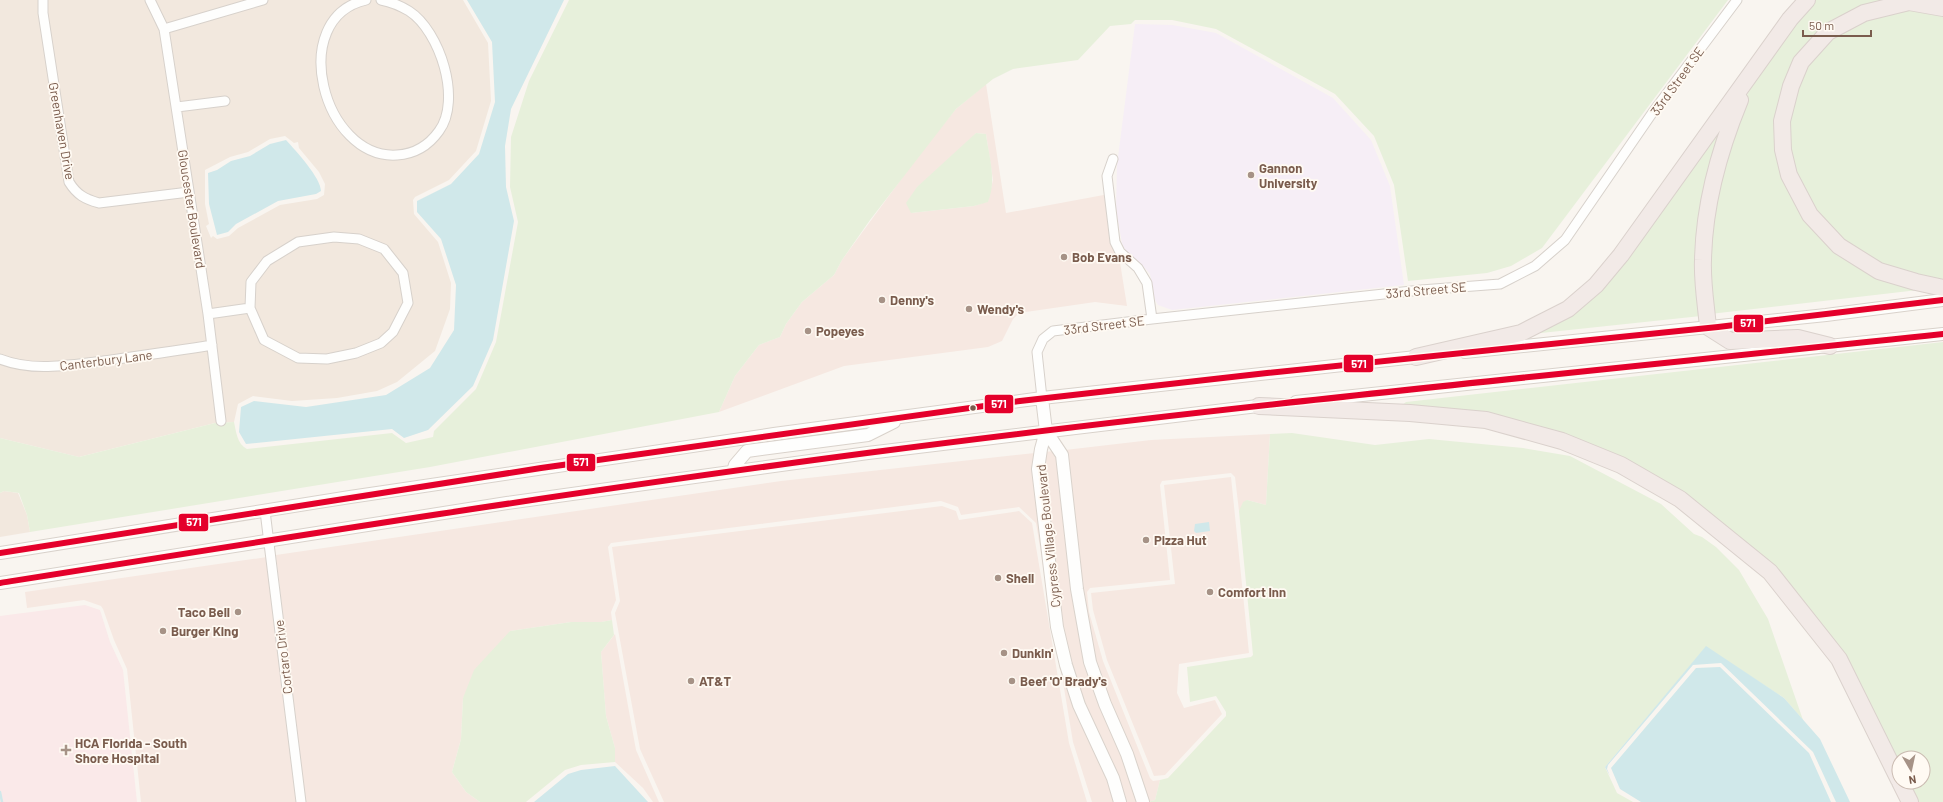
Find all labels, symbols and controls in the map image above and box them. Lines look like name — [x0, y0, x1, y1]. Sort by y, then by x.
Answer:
scale bar — [1803, 12, 1871, 38]
text: 50 m — [1809, 18, 1834, 32]
street label: 33rd Street SE — [1647, 43, 1707, 119]
street label: Greenhaven Drive — [46, 81, 78, 181]
street label: Gloucester Boulevard — [175, 148, 209, 270]
place label: Gannon University — [1259, 160, 1318, 191]
marker: Gannon University — [1246, 170, 1256, 180]
place label: Bob Evans — [1072, 249, 1132, 265]
marker: Bob Evans — [1059, 252, 1069, 262]
street label: 33rd Street SE — [1385, 278, 1467, 302]
place label: Denny's — [890, 292, 935, 308]
marker: Denny's — [877, 295, 887, 305]
place label: Wendy's — [977, 301, 1025, 317]
marker: Wendy's — [964, 304, 974, 314]
street label: 33rd Street SE — [1063, 312, 1145, 338]
line badge: 571 — [1733, 314, 1764, 333]
text: 571 — [1740, 316, 1756, 329]
place label: Popeyes — [816, 323, 865, 339]
marker: Popeyes — [803, 326, 813, 336]
street label: Canterbury Lane — [59, 346, 153, 374]
line badge: 571 — [1343, 354, 1374, 373]
text: 571 — [1351, 357, 1367, 370]
line badge: 571 — [984, 394, 1014, 414]
text: 571 — [991, 397, 1007, 410]
unlabelled marker — [968, 403, 978, 413]
line badge: 571 — [566, 453, 596, 472]
text: 571 — [573, 455, 589, 468]
street label: Cypress Village Boulevard — [1033, 464, 1063, 608]
line badge: 571 — [178, 513, 209, 532]
text: 571 — [186, 515, 202, 528]
place label: Pizza Hut — [1154, 532, 1207, 548]
marker: Pizza Hut — [1141, 535, 1151, 545]
place label: Shell — [1006, 570, 1034, 586]
marker: Shell — [993, 573, 1003, 583]
place label: Comfort Inn — [1218, 584, 1286, 600]
marker: Comfort Inn — [1205, 587, 1215, 597]
place label: Taco Bell — [178, 604, 230, 620]
marker: Taco Bell — [233, 607, 243, 617]
street label: Cortaro Drive — [271, 619, 295, 695]
place label: Burger King — [171, 623, 238, 639]
marker: Burger King — [158, 626, 168, 636]
place label: Dunkin' — [1012, 645, 1054, 661]
marker: Dunkin' — [999, 648, 1009, 658]
place label: AT&T — [699, 673, 731, 689]
place label: Beef 'O' Brady's — [1020, 673, 1107, 689]
marker: AT&T — [686, 676, 696, 686]
marker: Beef 'O' Brady's — [1007, 676, 1017, 686]
place label: HCA Florida - South Shore Hospital — [75, 735, 187, 766]
marker: HCA Florida - South Shore Hospital — [60, 744, 72, 756]
north arrow — [1891, 750, 1931, 790]
text: N — [1908, 773, 1917, 787]

